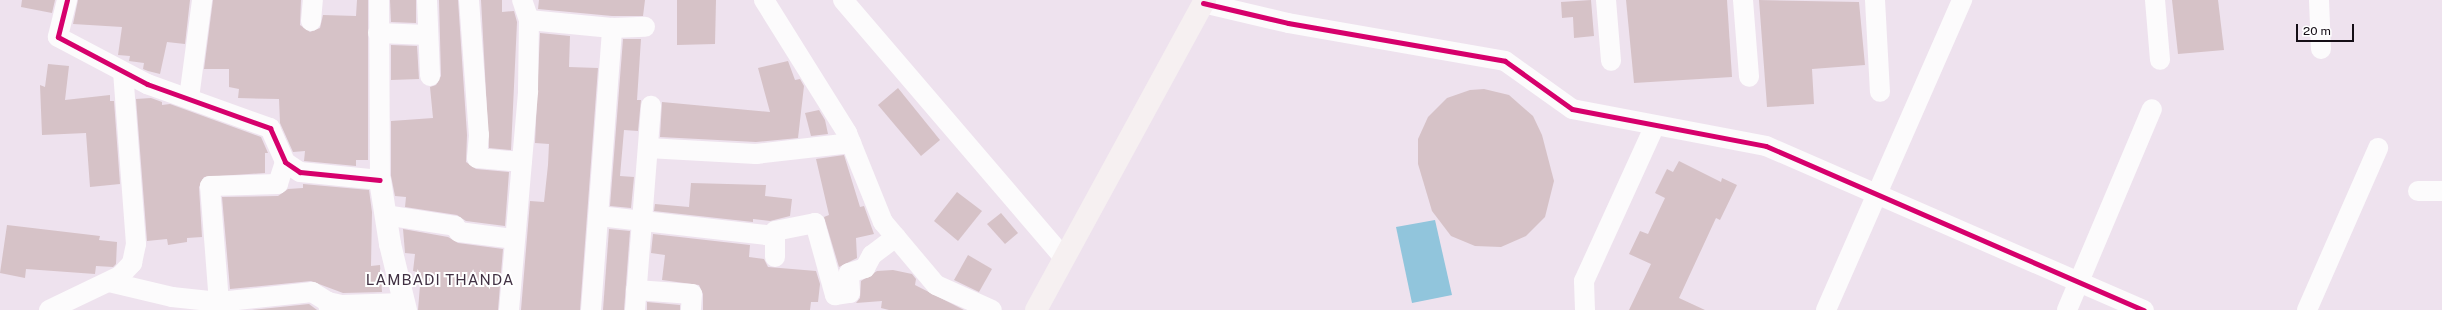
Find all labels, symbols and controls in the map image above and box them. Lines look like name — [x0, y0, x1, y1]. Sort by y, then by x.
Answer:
scale bar — [2298, 16, 2356, 42]
text: 20 m — [2303, 24, 2331, 38]
district label: LAMBADI THANDA — [366, 271, 514, 289]

